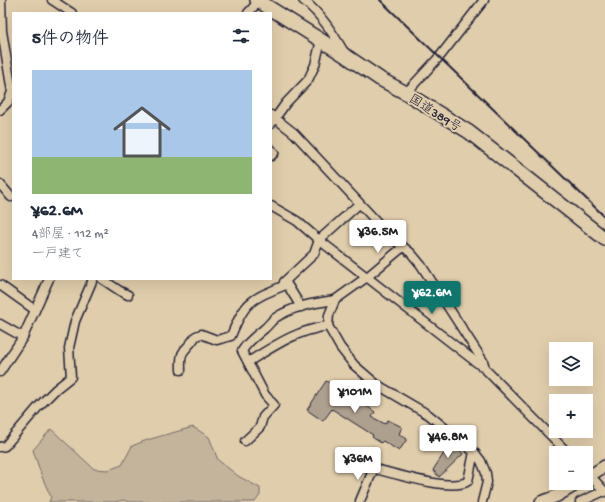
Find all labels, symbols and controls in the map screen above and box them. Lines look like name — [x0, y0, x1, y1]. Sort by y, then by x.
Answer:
icon: filters — [230, 25, 252, 47]
text: 5件の物件 — [32, 30, 109, 50]
street label: 国道389号 — [406, 91, 464, 136]
icon: home — [106, 96, 178, 168]
text: ¥62.6M — [32, 202, 83, 222]
pin: ¥36.5M — [345, 220, 411, 254]
text: ¥36.5M — [358, 225, 398, 240]
text: 4部屋 · 112 m² — [32, 227, 109, 242]
text: 一戸建て — [32, 247, 84, 262]
pin: ¥62.6M — [399, 281, 465, 315]
text: ¥62.6M — [413, 286, 451, 301]
map controls — [549, 342, 593, 490]
button: layers — [549, 342, 593, 386]
pin: ¥101M — [327, 380, 383, 414]
text: ¥101M — [339, 385, 371, 400]
button: + — [549, 394, 593, 438]
pin: ¥46.8M — [415, 425, 481, 459]
text: ¥46.8M — [429, 430, 468, 445]
button: − — [549, 446, 593, 490]
pin: ¥36M — [334, 447, 382, 481]
text: ¥36M — [344, 452, 372, 467]

